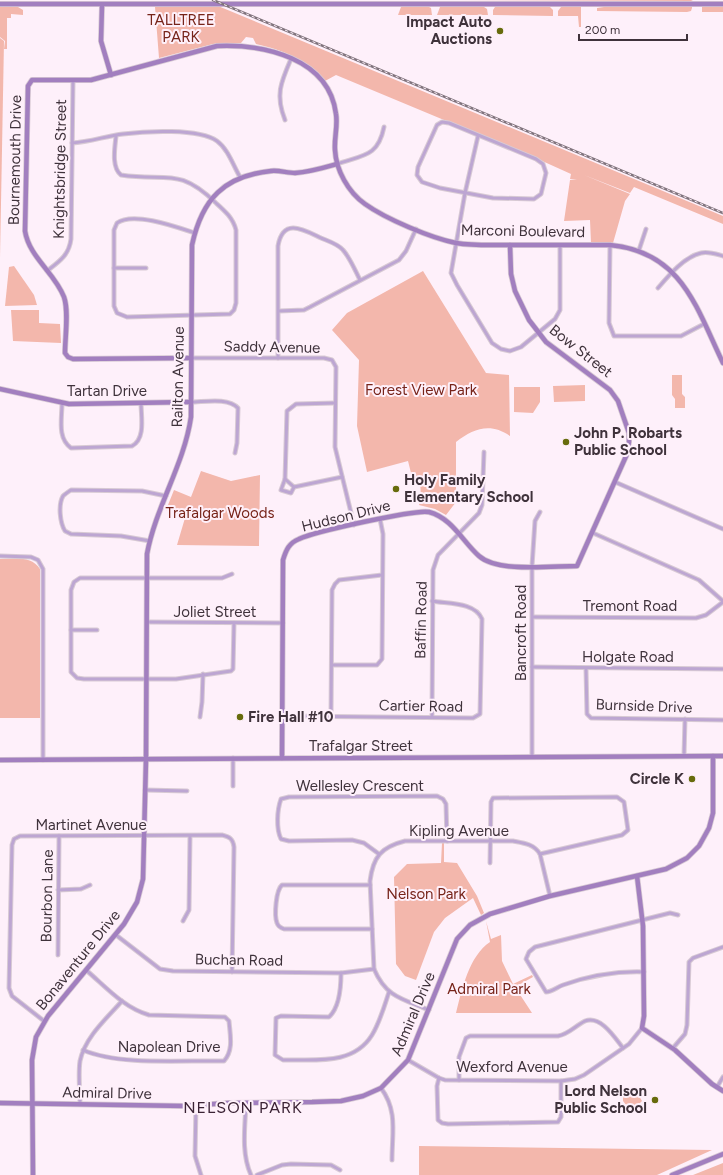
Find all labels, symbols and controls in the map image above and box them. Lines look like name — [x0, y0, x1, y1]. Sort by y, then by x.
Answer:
park label: TALLTREE PARK — [147, 11, 215, 46]
place label: Impact Auto Auctions — [406, 13, 492, 48]
scale bar — [579, 16, 687, 42]
text: 200 m — [585, 23, 620, 37]
marker: Impact Auto Auctions — [495, 26, 505, 36]
street label: Bournemouth Drive — [5, 95, 25, 225]
street label: Knightsbridge Street — [50, 99, 70, 239]
street label: Marconi Boulevard — [461, 221, 585, 241]
street label: Bow Street — [546, 321, 616, 381]
street label: Railton Avenue — [168, 326, 188, 428]
street label: Saddy Avenue — [223, 337, 321, 357]
park label: Forest View Park — [365, 381, 478, 399]
street label: Tartan Drive — [67, 382, 147, 400]
place label: John P. Robarts Public School — [574, 424, 682, 459]
marker: John P. Robarts Public School — [561, 437, 571, 447]
place label: Holy Family Elementary School — [404, 471, 534, 506]
marker: Holy Family Elementary School — [391, 484, 401, 494]
street label: Hudson Drive — [300, 496, 392, 536]
park label: Trafalgar Woods — [166, 504, 274, 522]
street label: Baffin Road — [411, 581, 431, 659]
street label: Bancroft Road — [512, 585, 530, 681]
street label: Tremont Road — [583, 597, 677, 615]
street label: Joliet Street — [174, 603, 257, 621]
street label: Holgate Road — [582, 648, 674, 666]
street label: Burnside Drive — [595, 695, 693, 717]
street label: Cartier Road — [379, 696, 463, 716]
place label: Fire Hall #10 — [248, 708, 334, 726]
marker: Fire Hall #10 — [235, 712, 245, 722]
street label: Trafalgar Street — [309, 737, 413, 755]
place label: Circle K — [630, 770, 684, 788]
marker: Circle K — [687, 774, 697, 784]
street label: Wellesley Crescent — [296, 777, 424, 795]
street label: Martinet Avenue — [35, 816, 147, 834]
street label: Kipling Avenue — [409, 822, 509, 840]
street label: Bourbon Lane — [37, 849, 57, 943]
park label: Nelson Park — [386, 885, 466, 903]
street label: Bonaventure Drive — [32, 906, 124, 1014]
street label: Buchan Road — [195, 950, 283, 970]
street label: Admiral Drive — [387, 969, 439, 1059]
park label: Admiral Park — [447, 980, 531, 998]
street label: Napolean Drive — [118, 1038, 220, 1056]
street label: Wexford Avenue — [456, 1058, 568, 1076]
place label: Lord Nelson Public School — [554, 1082, 647, 1117]
street label: Admiral Drive — [62, 1083, 152, 1103]
marker: Lord Nelson Public School — [650, 1095, 660, 1105]
district label: NELSON PARK — [183, 1098, 303, 1117]

